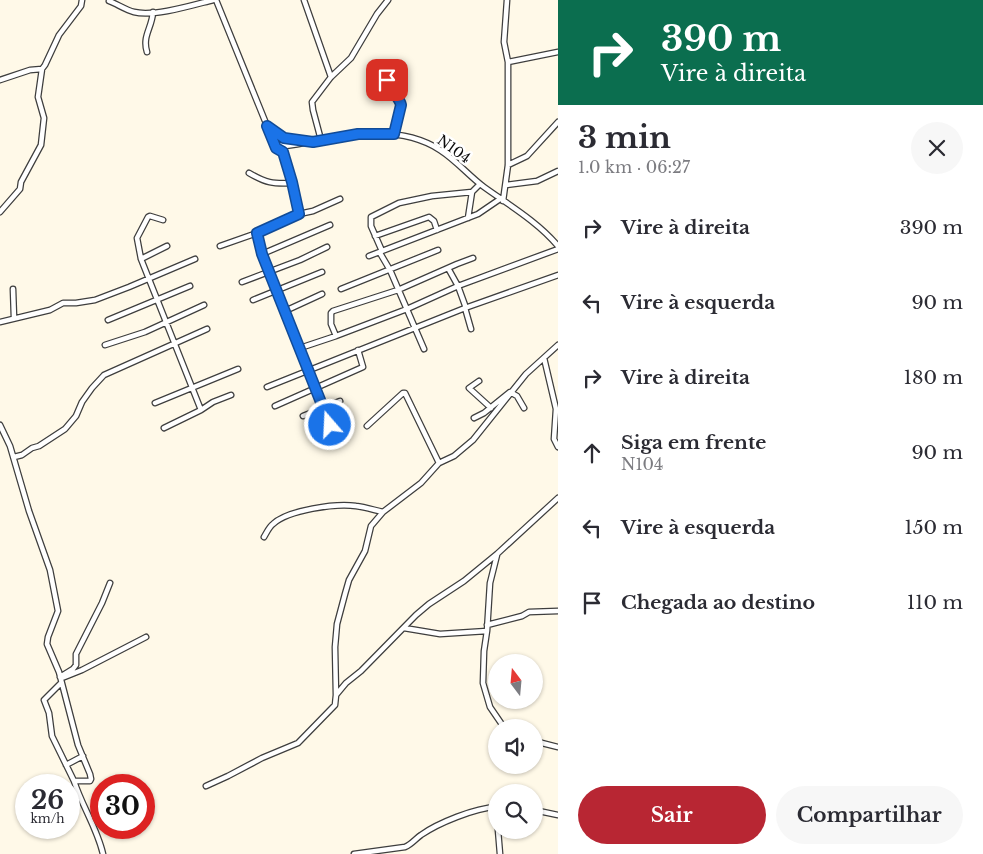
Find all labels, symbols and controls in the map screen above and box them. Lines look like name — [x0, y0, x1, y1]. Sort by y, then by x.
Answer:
text: 390 m — [661, 17, 781, 60]
icon: right — [578, 20, 643, 85]
pin — [366, 59, 408, 101]
text: Vire à direita — [661, 60, 806, 87]
icon: arrive — [373, 66, 401, 94]
text: 3 min — [578, 119, 671, 156]
button: close — [911, 122, 963, 174]
street label: N104 — [434, 131, 474, 167]
text: 1.0 km · 06:27 — [578, 157, 690, 177]
icon: right — [578, 214, 606, 242]
text: Vire à direita — [621, 216, 750, 239]
text: 390 m — [900, 216, 963, 239]
icon: left — [578, 289, 606, 317]
text: Vire à esquerda — [621, 291, 775, 314]
text: 90 m — [911, 291, 963, 314]
icon: right — [578, 364, 606, 392]
text: Vire à direita — [621, 366, 750, 389]
text: 180 m — [904, 366, 963, 389]
position arrow — [303, 398, 355, 450]
text: Siga em frente — [621, 431, 766, 454]
icon: ahead — [578, 439, 606, 467]
text: 90 m — [911, 441, 963, 464]
text: N104 — [621, 454, 663, 474]
icon: left — [578, 514, 606, 542]
text: Vire à esquerda — [621, 516, 775, 539]
text: 150 m — [904, 516, 963, 539]
icon: arrive — [578, 589, 606, 617]
text: Chegada ao destino — [621, 591, 815, 614]
text: 110 m — [907, 591, 963, 614]
north arrow — [488, 654, 542, 709]
map controls — [488, 654, 543, 839]
button: sound — [488, 719, 543, 774]
speed limit sign: 30 — [90, 774, 155, 839]
button: search — [488, 784, 543, 839]
text: 26 — [31, 785, 64, 816]
button: Sair — [578, 786, 766, 844]
button: Compartilhar — [776, 786, 963, 844]
text: km/h — [30, 811, 65, 826]

